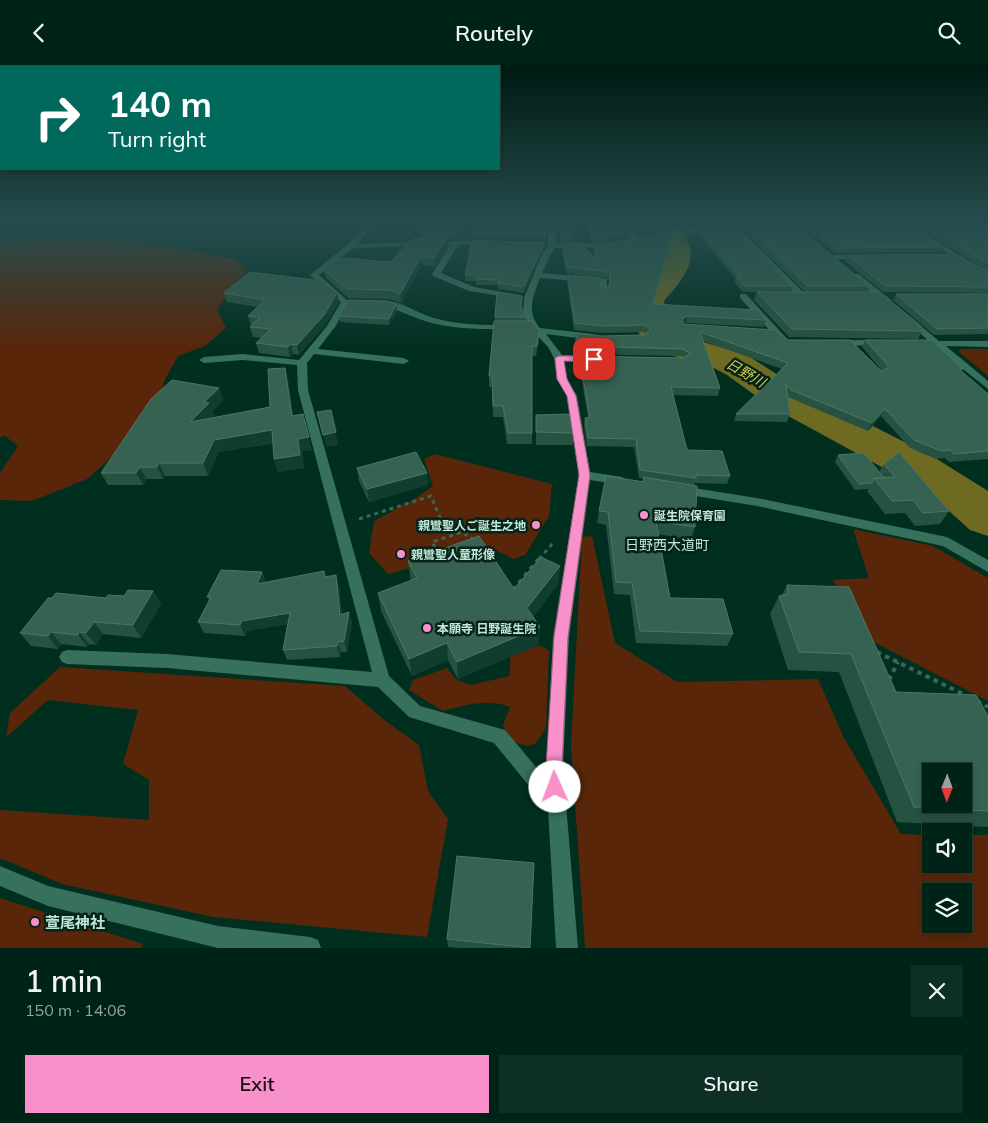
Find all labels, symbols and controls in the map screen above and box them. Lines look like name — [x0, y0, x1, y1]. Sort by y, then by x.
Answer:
icon: back — [25, 19, 53, 47]
text: Routely — [455, 19, 533, 47]
icon: search — [935, 19, 963, 47]
text: 140 m — [108, 82, 212, 126]
icon: right — [25, 85, 90, 150]
text: Turn right — [108, 125, 206, 153]
pin — [573, 338, 615, 380]
icon: arrive — [580, 345, 608, 373]
water label: 日野川 — [723, 355, 770, 392]
place label: 誕生院保育園 — [654, 508, 726, 523]
marker: 誕生院保育園 — [638, 509, 650, 521]
place label: 親鸞聖人ご誕生之地 — [418, 518, 526, 533]
marker: 親鸞聖人ご誕生之地 — [530, 519, 542, 531]
district label: 日野西大道町 — [625, 536, 709, 554]
place label: 親鸞聖人童形像 — [411, 547, 495, 562]
marker: 親鸞聖人童形像 — [395, 548, 407, 560]
place label: 本願寺 日野誕生院 — [437, 621, 536, 636]
marker: 本願寺 日野誕生院 — [421, 622, 433, 634]
position arrow — [528, 760, 580, 812]
north arrow — [922, 763, 972, 813]
map controls — [922, 763, 972, 933]
button: sound — [922, 823, 972, 873]
button: layers — [922, 883, 972, 933]
place label: 萱尾神社 — [45, 913, 105, 932]
marker: 萱尾神社 — [29, 916, 41, 928]
text: 1 min — [25, 962, 103, 1000]
button: close — [911, 965, 963, 1017]
text: 150 m · 14:06 — [25, 1000, 126, 1020]
button: Exit — [25, 1055, 489, 1113]
button: Share — [499, 1055, 963, 1113]

